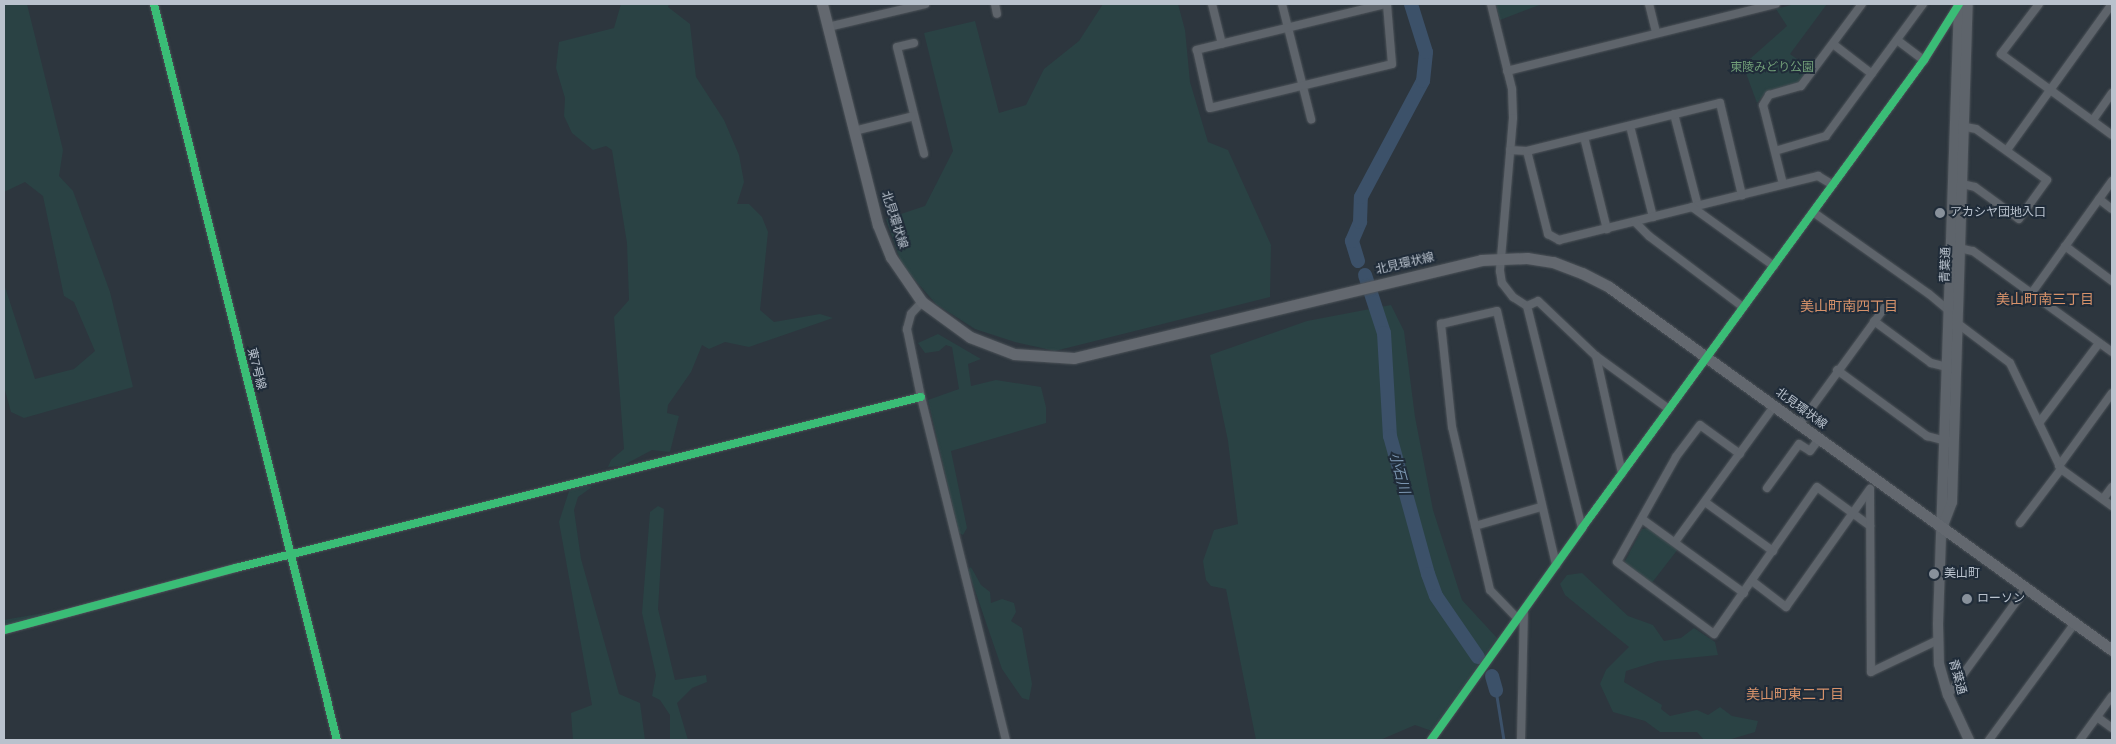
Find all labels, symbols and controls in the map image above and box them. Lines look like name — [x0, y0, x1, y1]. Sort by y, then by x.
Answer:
park label: 東陵みどり公園 — [1730, 61, 1814, 75]
street label: 北見環状線 — [878, 189, 910, 251]
place label: アカシヤ団地入口 — [1950, 206, 2046, 220]
marker: アカシヤ団地入口 — [1934, 207, 1946, 219]
street label: 青葉通 — [1938, 247, 1954, 283]
street label: 北見環状線 — [1374, 250, 1436, 278]
district label: 美山町南三丁目 — [1996, 291, 2094, 307]
district label: 美山町南四丁目 — [1800, 298, 1898, 314]
street label: 東7号線 — [244, 347, 268, 391]
street label: 北見環状線 — [1772, 386, 1830, 432]
water label: 小石川 — [1386, 451, 1414, 495]
place label: 美山町 — [1944, 567, 1980, 581]
marker: 美山町 — [1928, 568, 1940, 580]
place label: ローソン — [1977, 592, 2025, 606]
marker: ローソン — [1961, 593, 1973, 605]
street label: 青葉通 — [1945, 658, 1969, 696]
district label: 美山町東二丁目 — [1746, 686, 1844, 702]

